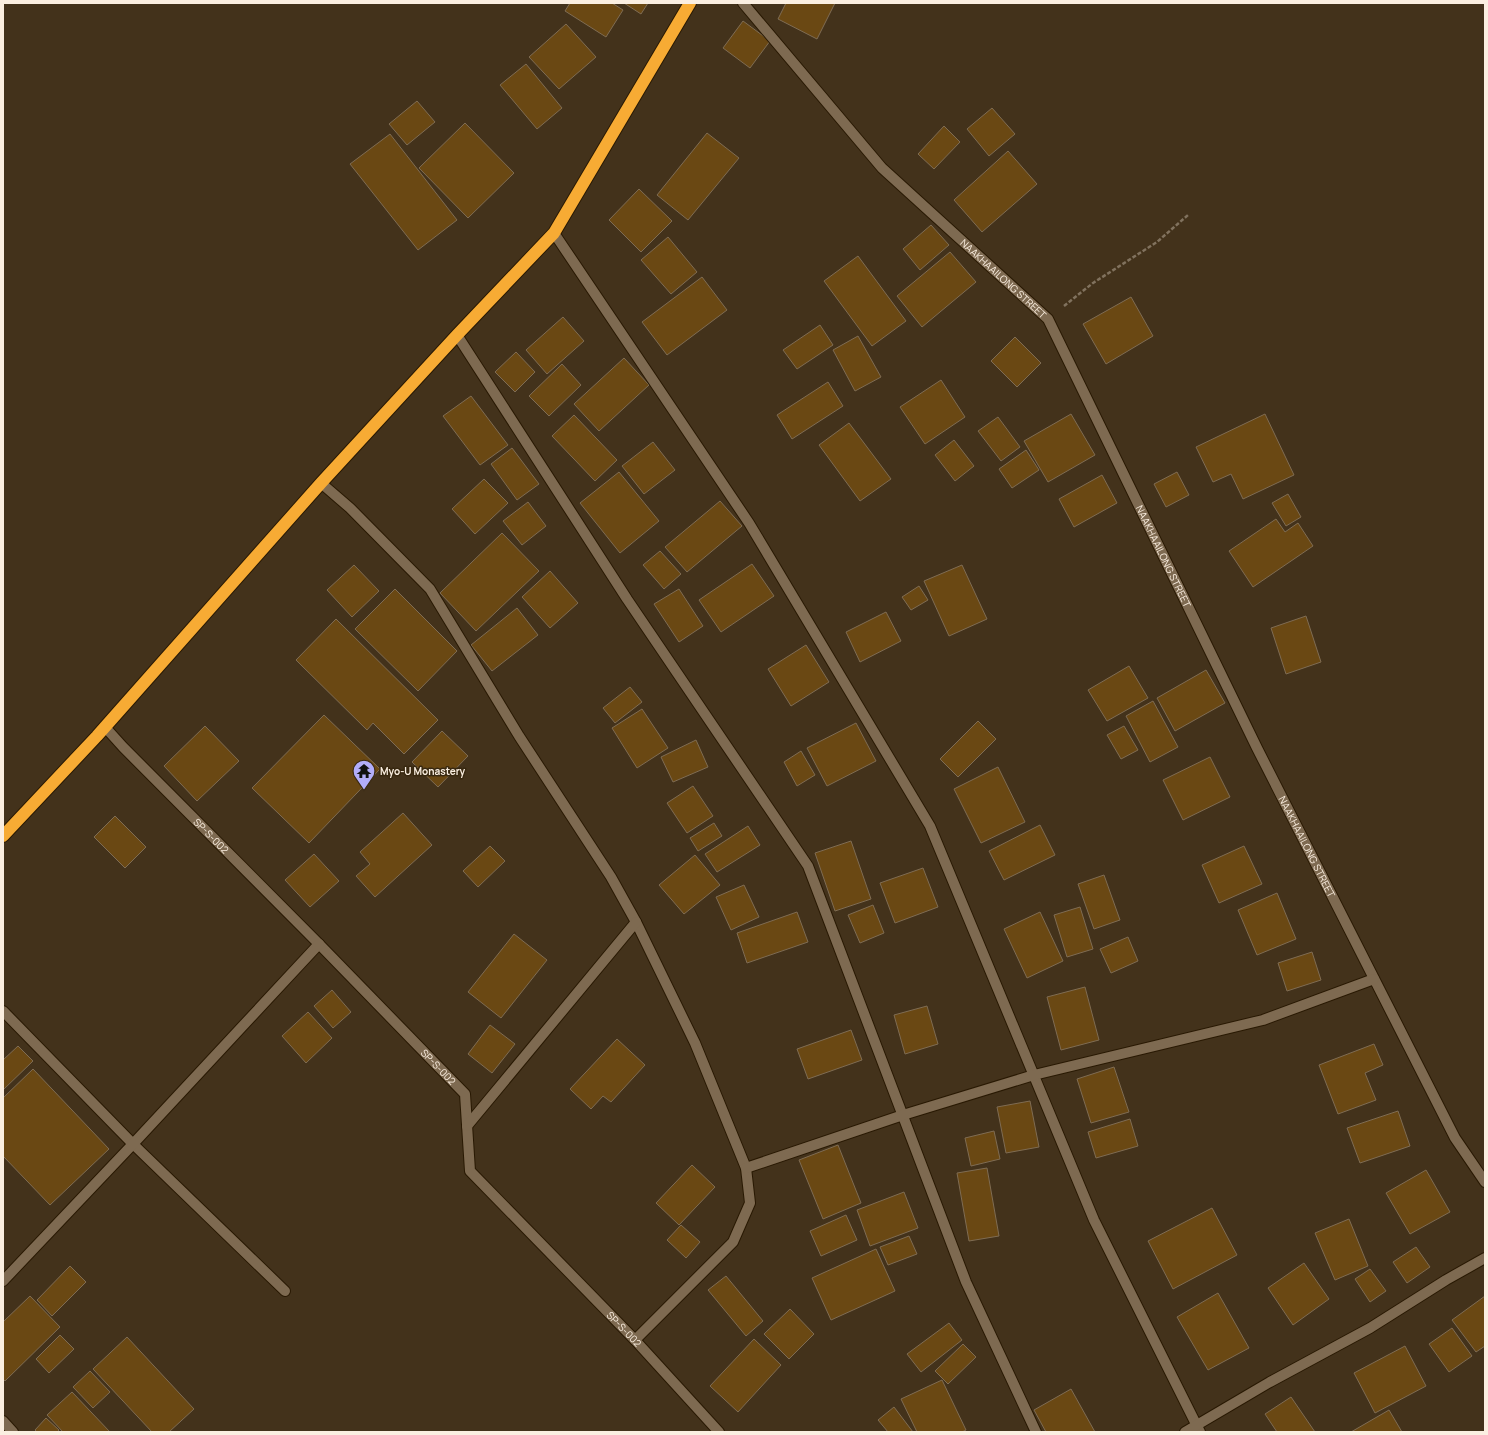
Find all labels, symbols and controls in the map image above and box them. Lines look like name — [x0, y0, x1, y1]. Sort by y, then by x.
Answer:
street label: NAAKHAAILONG STREET — [957, 236, 1050, 321]
street label: NAAKHAAILONG STREET — [1133, 503, 1194, 610]
temple icon: Myo-U Monastery — [351, 758, 377, 791]
place label: Myo-U Monastery — [380, 764, 466, 778]
street label: NAAKHAAILONG STREET — [1275, 794, 1339, 900]
street label: SP-S-002 — [190, 815, 232, 857]
street label: SP-S-002 — [418, 1046, 459, 1088]
street label: SP-S-002 — [604, 1308, 645, 1350]

